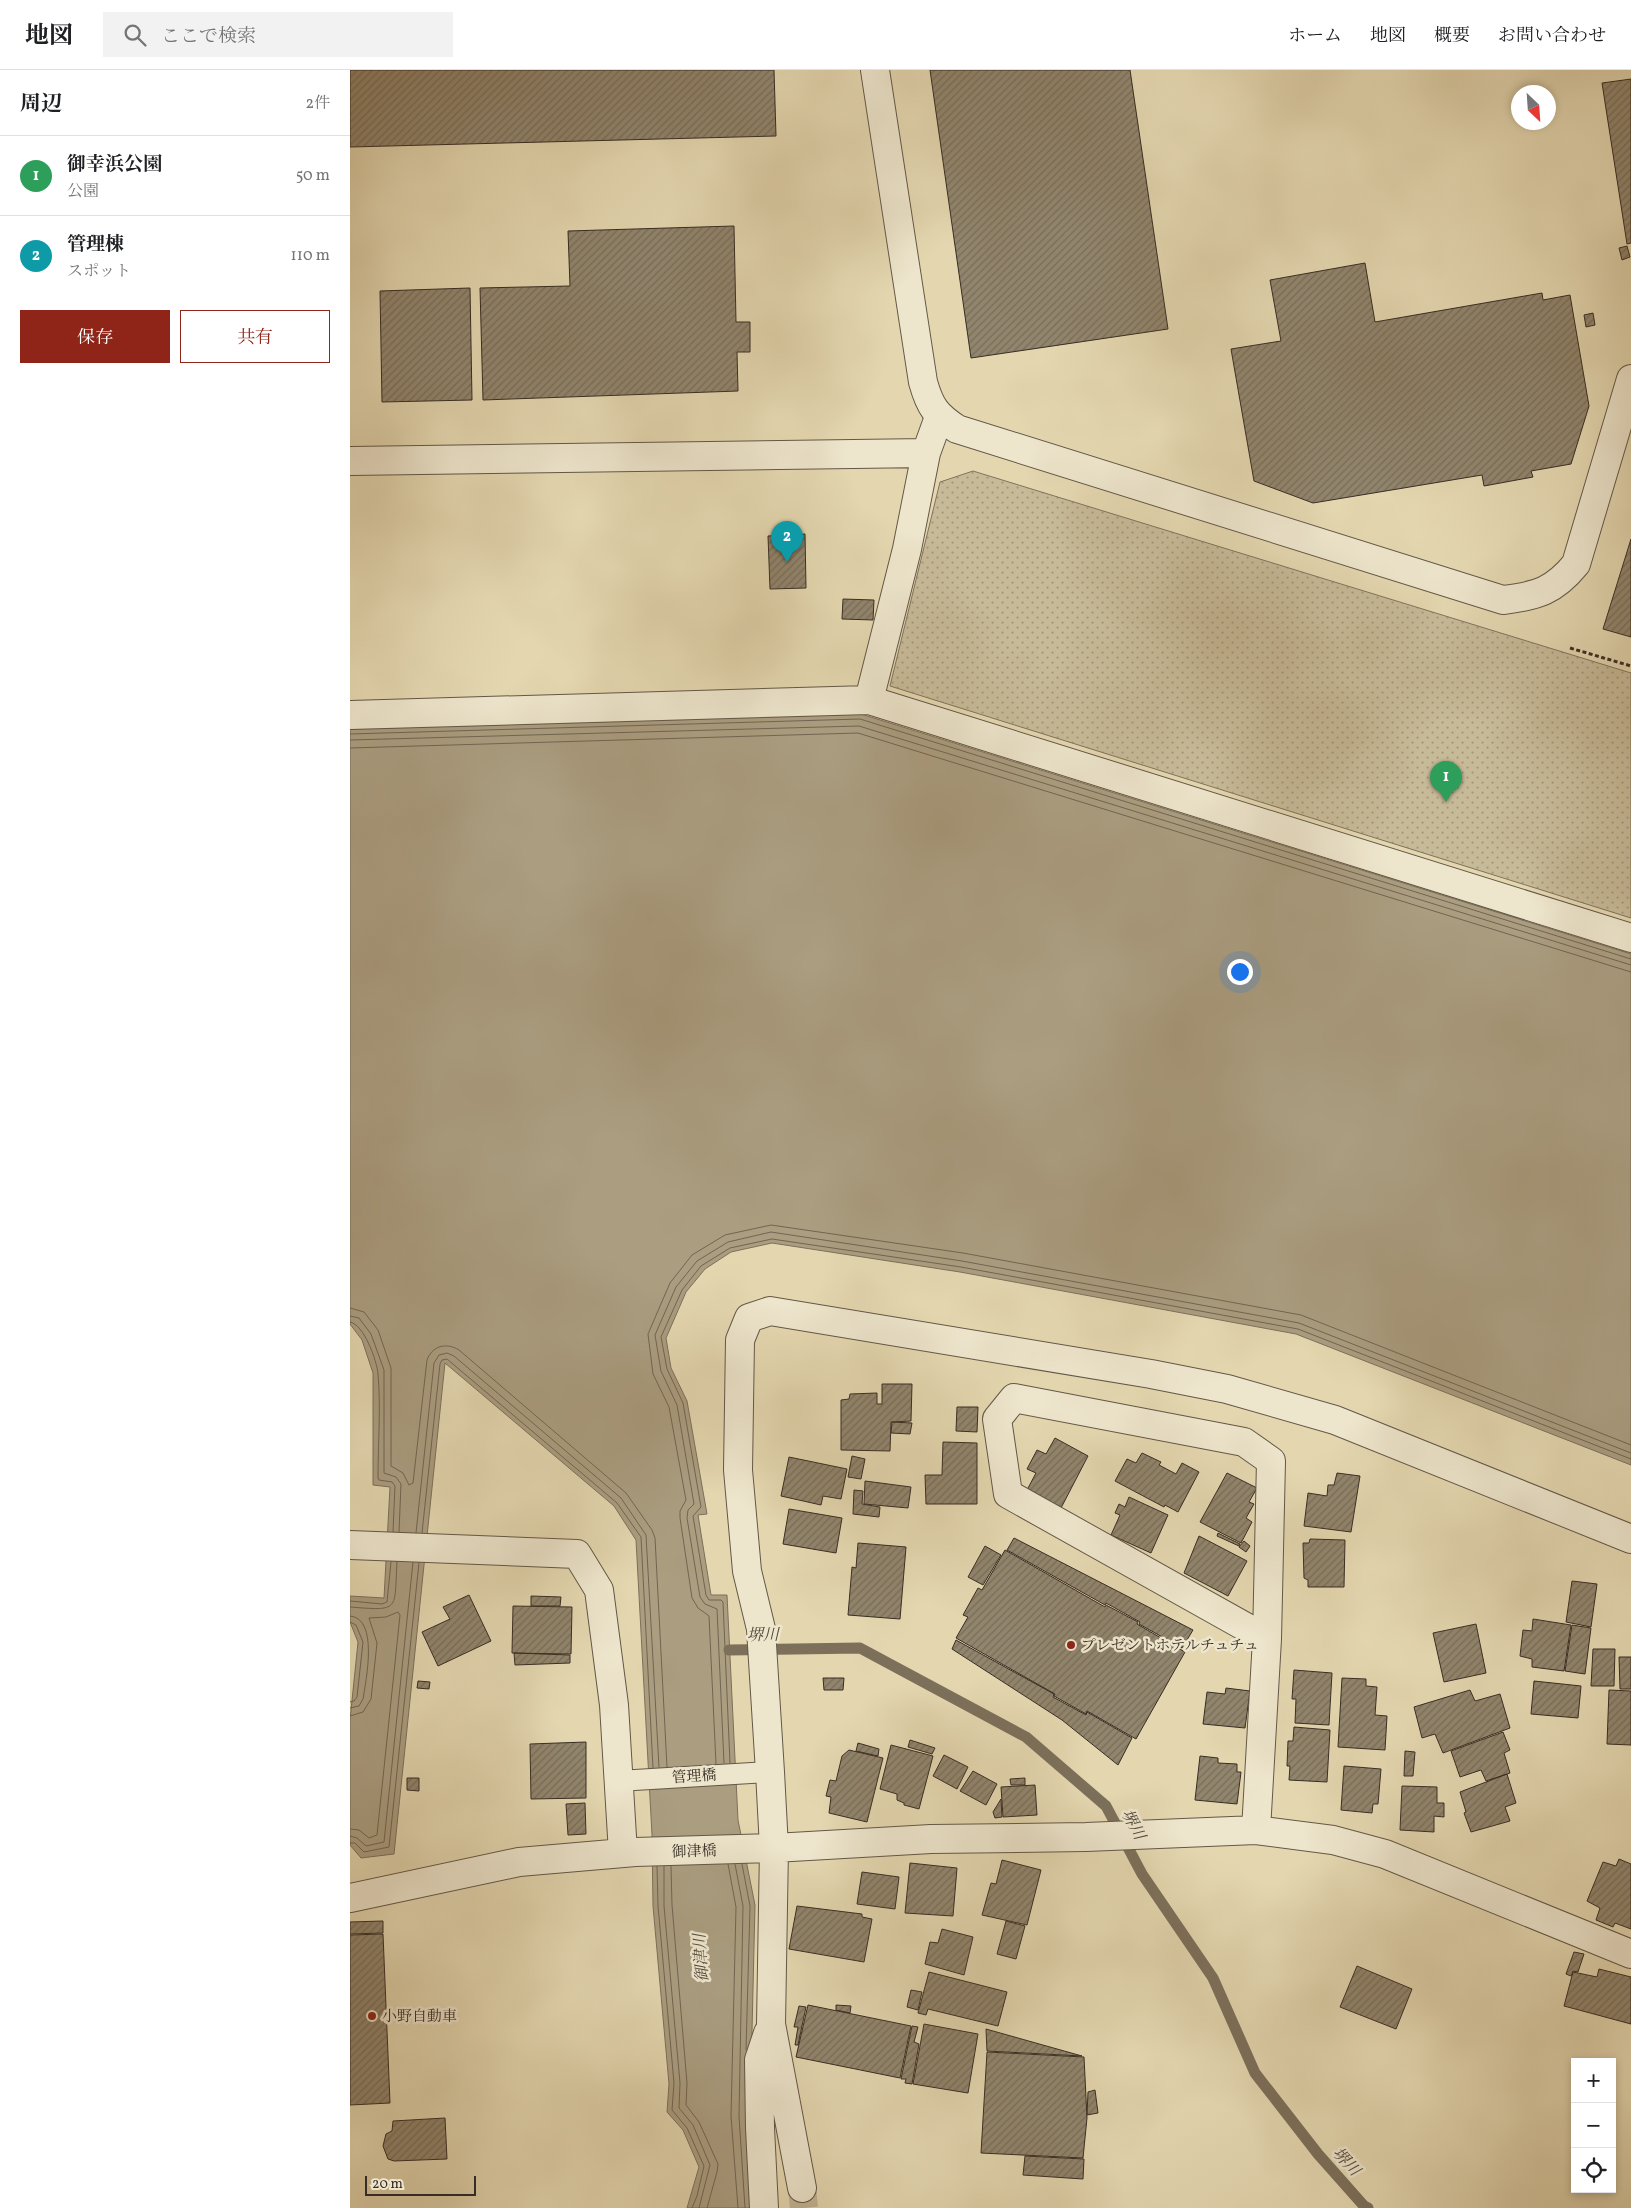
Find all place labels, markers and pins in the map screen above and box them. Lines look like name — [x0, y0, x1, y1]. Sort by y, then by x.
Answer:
pin: 2 — [771, 521, 803, 562]
pin: 1 — [1430, 761, 1462, 802]
place label: プレゼントホテルチュチュ — [1081, 1636, 1259, 1657]
marker: プレゼントホテルチュチュ — [1065, 1639, 1077, 1651]
place label: 小野自動車 — [382, 2007, 457, 2028]
marker: 小野自動車 — [366, 2010, 378, 2022]

